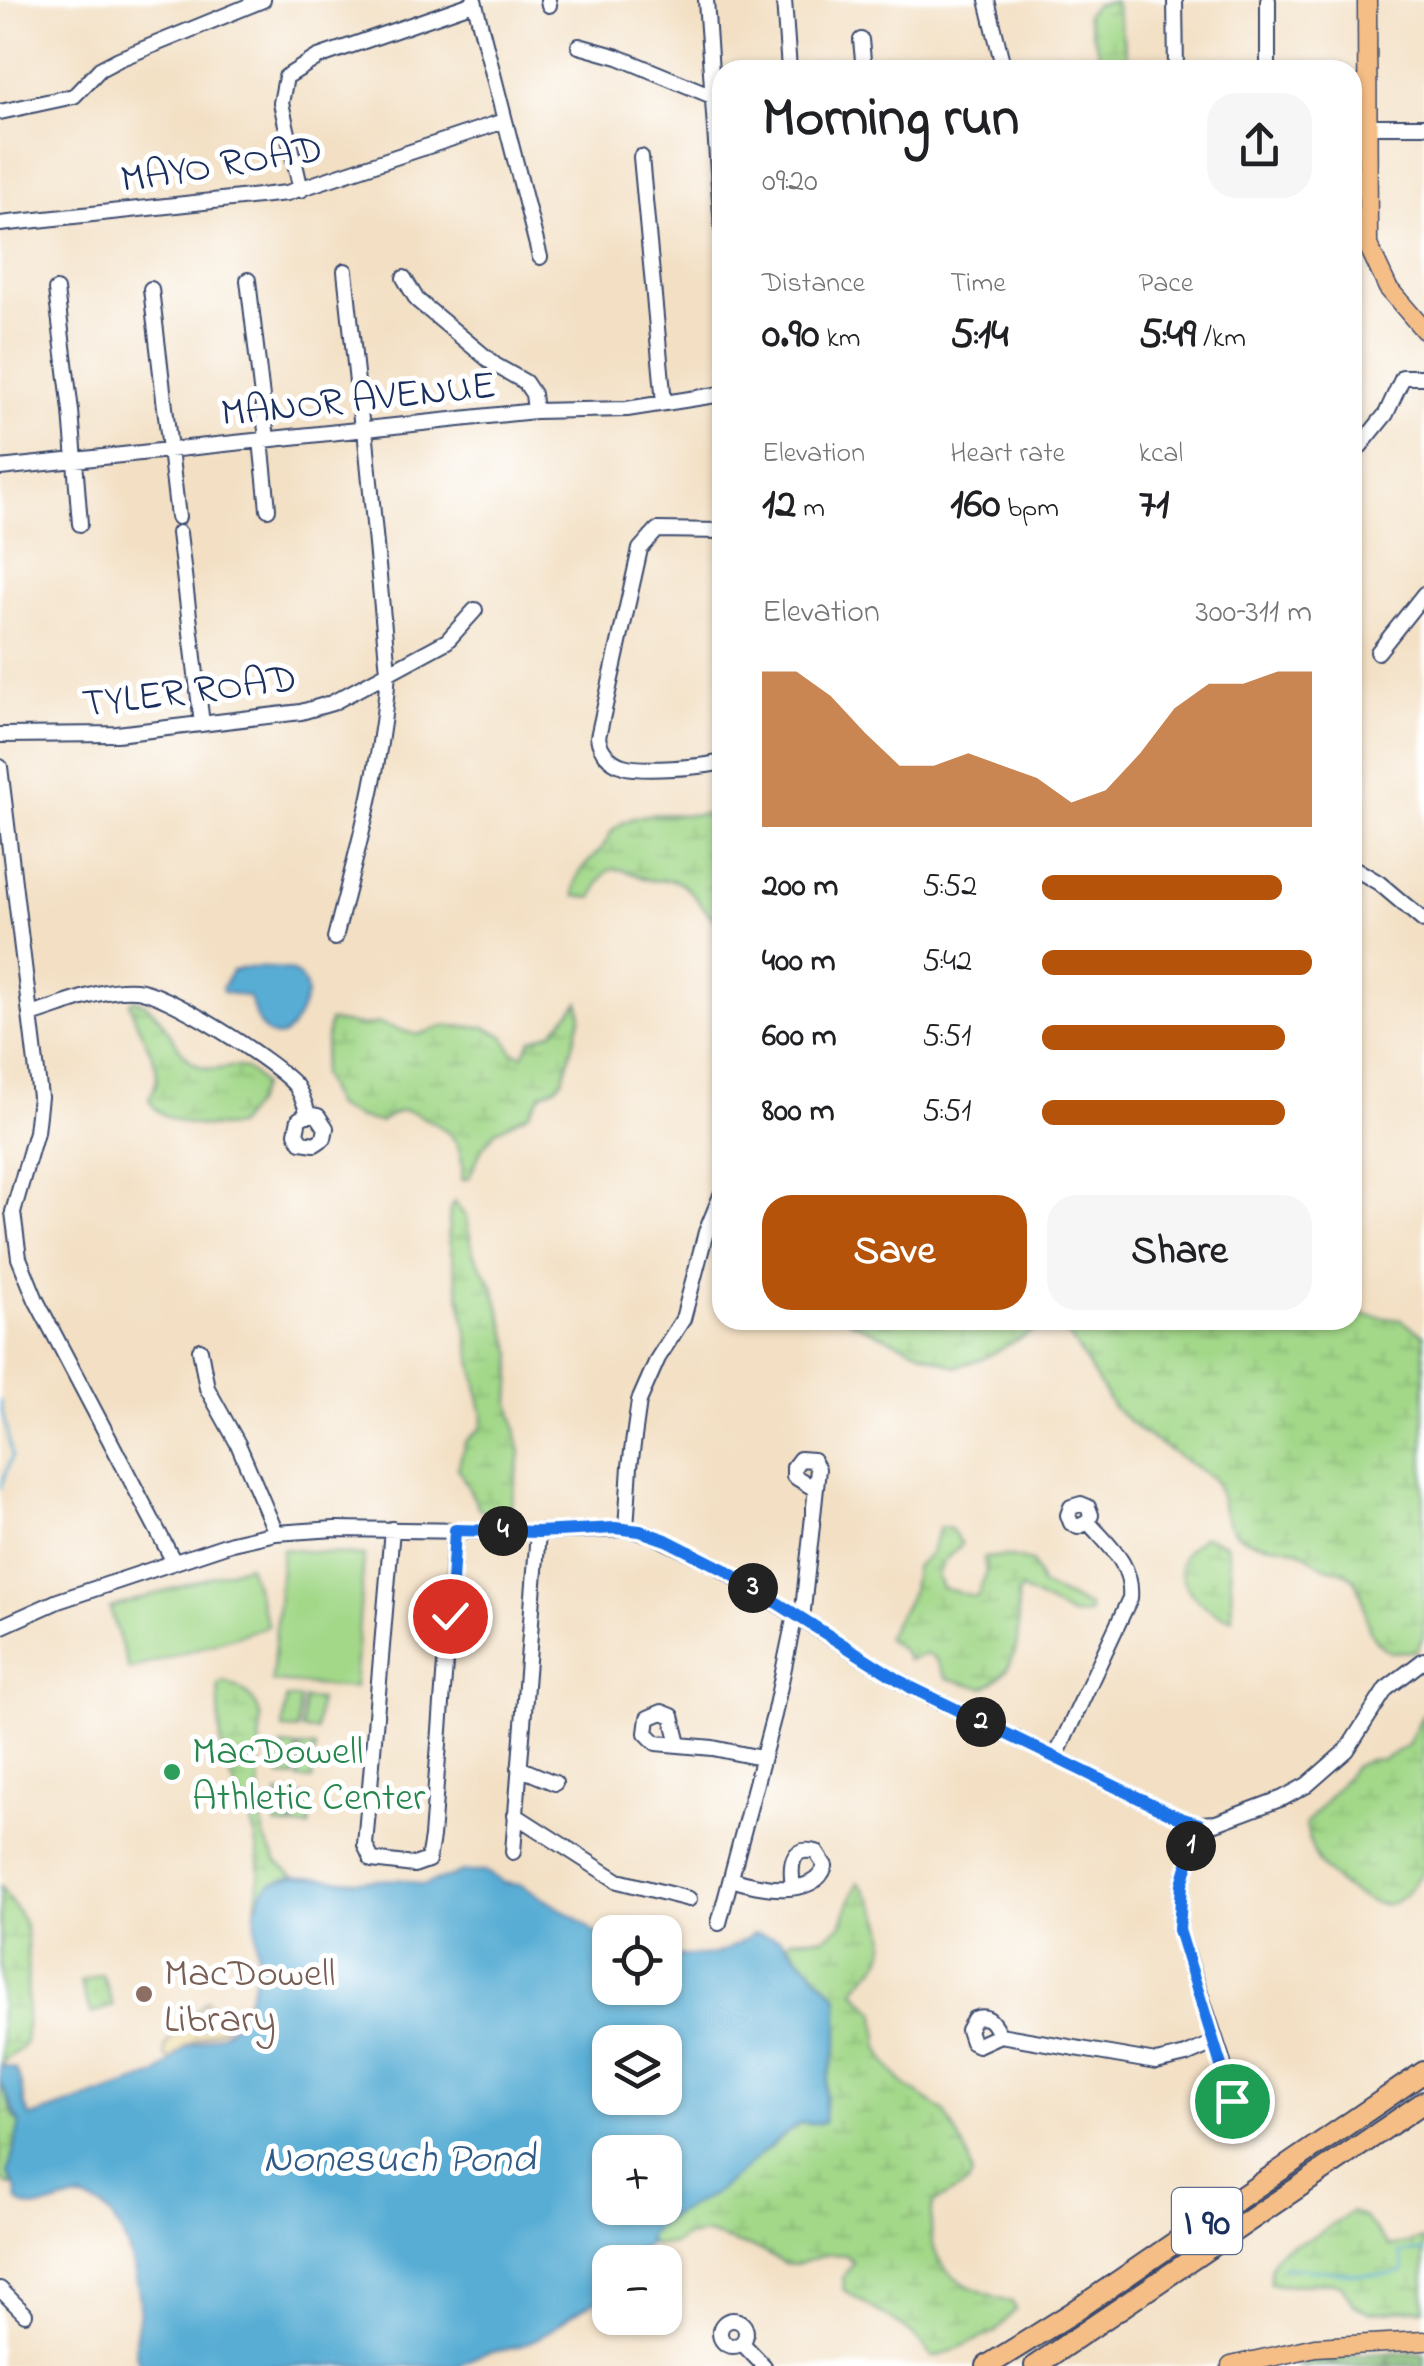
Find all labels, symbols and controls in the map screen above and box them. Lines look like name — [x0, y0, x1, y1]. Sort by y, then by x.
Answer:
text: Morning run — [762, 81, 1019, 161]
button: share — [1207, 93, 1312, 198]
street label: MAYO ROAD — [117, 121, 327, 212]
text: 09:20 — [762, 159, 818, 206]
text: Distance — [762, 264, 865, 305]
text: Time — [950, 264, 1006, 305]
text: Pace — [1139, 264, 1193, 305]
text: 0.90 — [762, 305, 820, 366]
text: 5:14 — [950, 305, 1009, 366]
text: 5:49 — [1139, 305, 1196, 366]
text: km — [820, 319, 861, 360]
text: /km — [1196, 319, 1246, 360]
street label: MANOR AVENUE — [218, 358, 499, 445]
text: Elevation — [762, 434, 865, 475]
text: Heart rate — [950, 434, 1065, 475]
text: kcal — [1139, 434, 1183, 475]
text: 12 — [762, 475, 796, 536]
text: 160 — [950, 475, 1000, 536]
text: 71 — [1139, 475, 1169, 536]
text: m — [796, 489, 825, 530]
text: bpm — [1000, 489, 1059, 530]
text: Elevation — [762, 590, 880, 637]
text: 300–311 m — [1196, 590, 1312, 637]
street label: TYLER ROAD — [79, 651, 300, 736]
text: 200 m — [762, 864, 838, 911]
text: 5:52 — [922, 864, 977, 911]
text: 400 m — [762, 939, 836, 986]
text: 5:42 — [922, 939, 972, 986]
text: 600 m — [762, 1014, 837, 1061]
text: 5:51 — [922, 1014, 972, 1061]
text: 800 m — [762, 1089, 834, 1136]
text: 5:51 — [922, 1089, 972, 1136]
button: Save — [762, 1195, 1027, 1310]
button: Share — [1047, 1195, 1312, 1310]
pin: 4 — [478, 1506, 528, 1556]
text: 4 — [497, 1510, 509, 1551]
pin: 3 — [728, 1563, 778, 1613]
text: 3 — [747, 1567, 759, 1608]
pin — [408, 1574, 493, 1659]
icon: check — [423, 1589, 478, 1644]
pin: 2 — [956, 1697, 1006, 1747]
text: 2 — [974, 1701, 988, 1742]
place label: MacDowell Athletic Center — [192, 1724, 426, 1829]
marker: MacDowell Athletic Center — [161, 1761, 183, 1783]
pin: 1 — [1166, 1821, 1216, 1871]
text: 1 — [1187, 1825, 1195, 1866]
map controls — [592, 1915, 682, 2335]
button: locate — [592, 1915, 682, 2005]
place label: MacDowell Library — [164, 1946, 335, 2051]
marker: MacDowell Library — [133, 1983, 155, 2005]
button: layers — [592, 2025, 682, 2115]
pin — [1190, 2059, 1275, 2144]
icon: arrive — [1205, 2074, 1260, 2129]
water label: Nonesuch Pond — [263, 2130, 536, 2191]
button: + — [592, 2135, 682, 2225]
road number: I 90 — [1172, 2188, 1242, 2254]
button: − — [592, 2245, 682, 2335]

